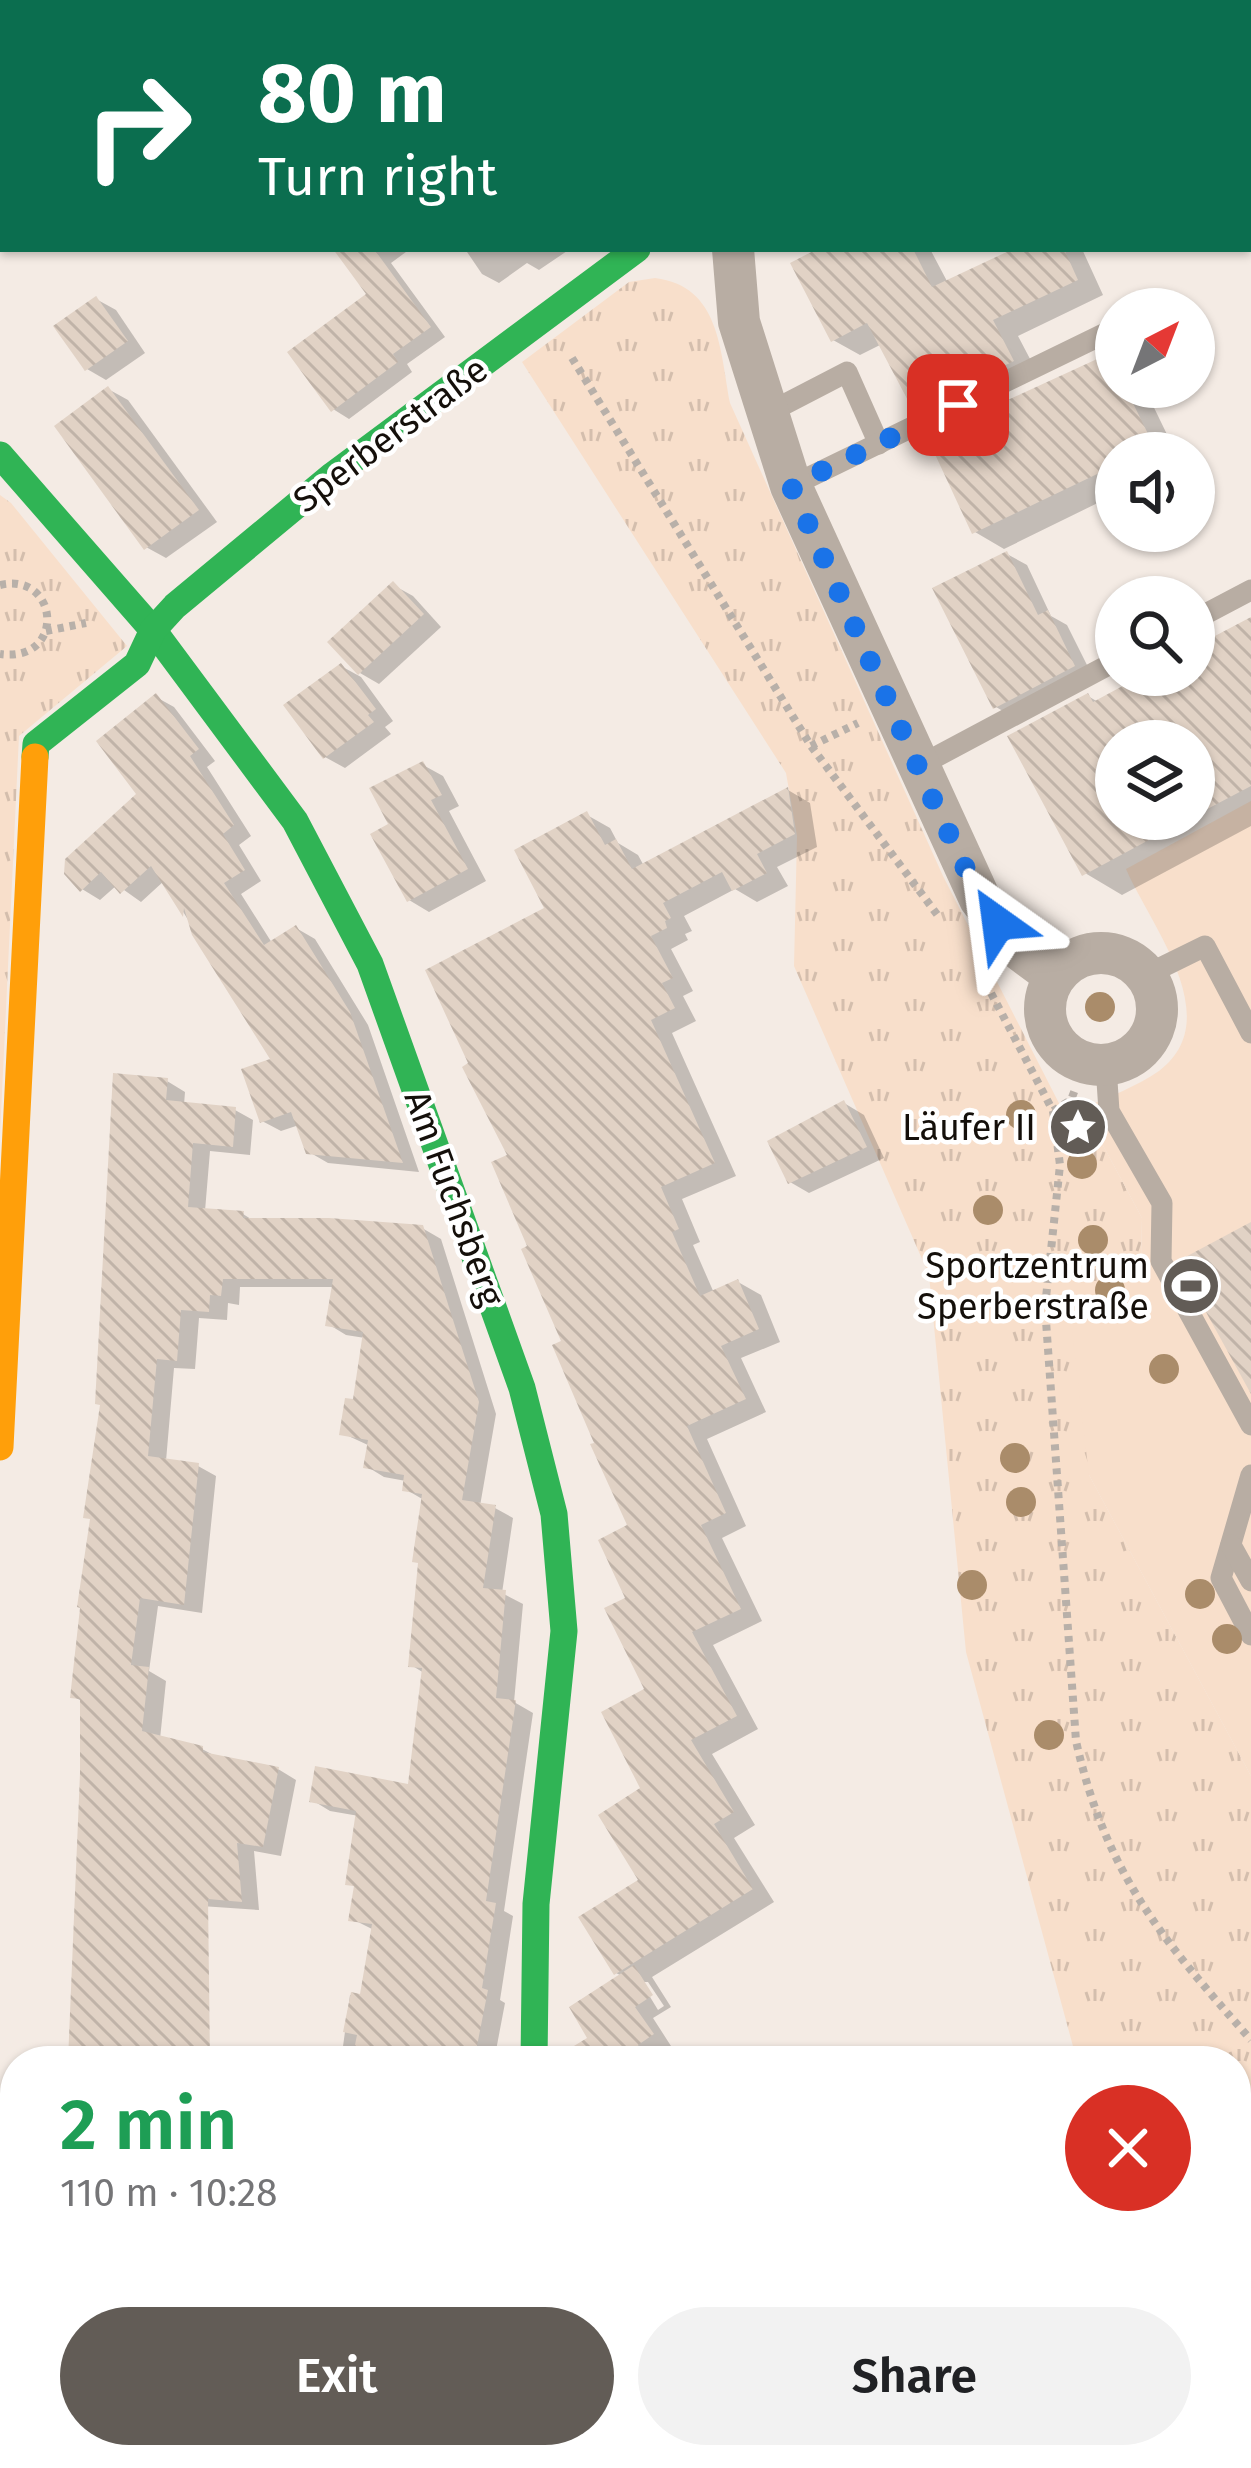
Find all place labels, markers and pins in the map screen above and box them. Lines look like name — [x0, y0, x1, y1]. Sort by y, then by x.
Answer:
pin — [907, 354, 1009, 456]
place icon: Läufer II — [1047, 1096, 1109, 1158]
place label: Läufer II — [902, 1106, 1036, 1150]
place label: Sportzentrum Sperberstraße — [917, 1244, 1149, 1329]
sports icon: Sportzentrum Sperberstraße — [1160, 1255, 1222, 1317]

